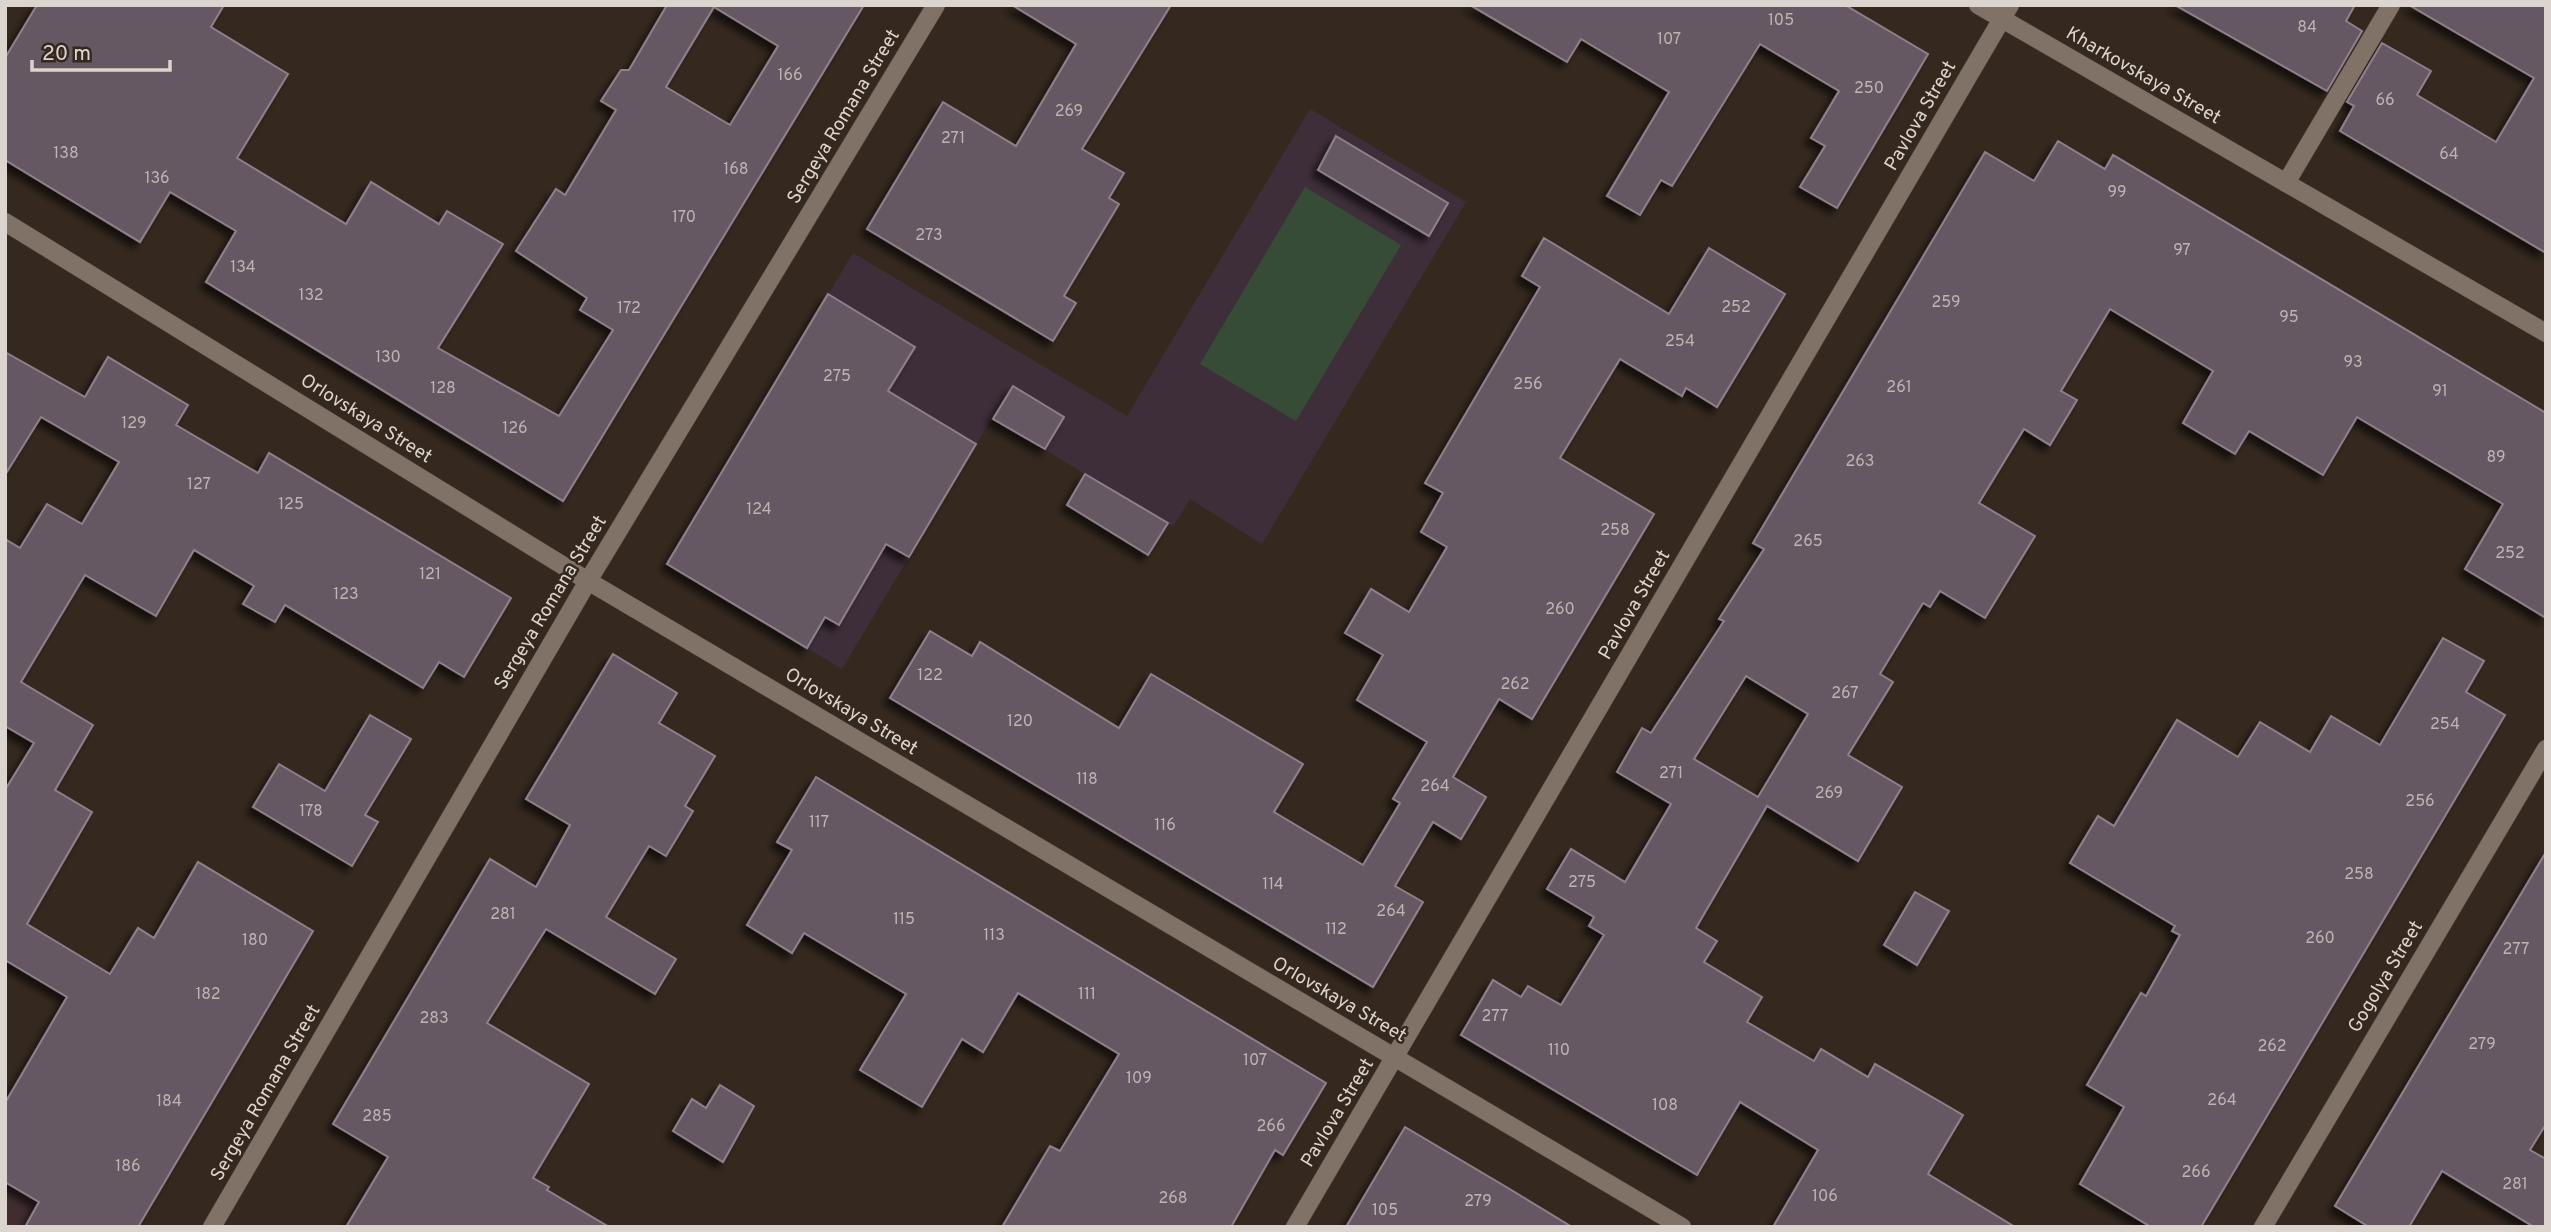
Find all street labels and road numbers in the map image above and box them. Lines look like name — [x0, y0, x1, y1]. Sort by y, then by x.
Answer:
street label: Kharkovskaya Street — [2061, 22, 2225, 130]
street label: Sergeya Romana Street — [782, 25, 906, 209]
street label: Pavlova Street — [1880, 57, 1962, 175]
street label: Orlovskaya Street — [296, 369, 436, 469]
street label: Sergeya Romana Street — [489, 511, 613, 695]
street label: Pavlova Street — [1594, 546, 1676, 664]
street label: Orlovskaya Street — [780, 663, 922, 761]
street label: Gogolya Street — [2343, 917, 2429, 1037]
street label: Orlovskaya Street — [1268, 952, 1410, 1048]
street label: Sergeya Romana Street — [206, 1001, 326, 1185]
street label: Pavlova Street — [1296, 1054, 1380, 1172]

